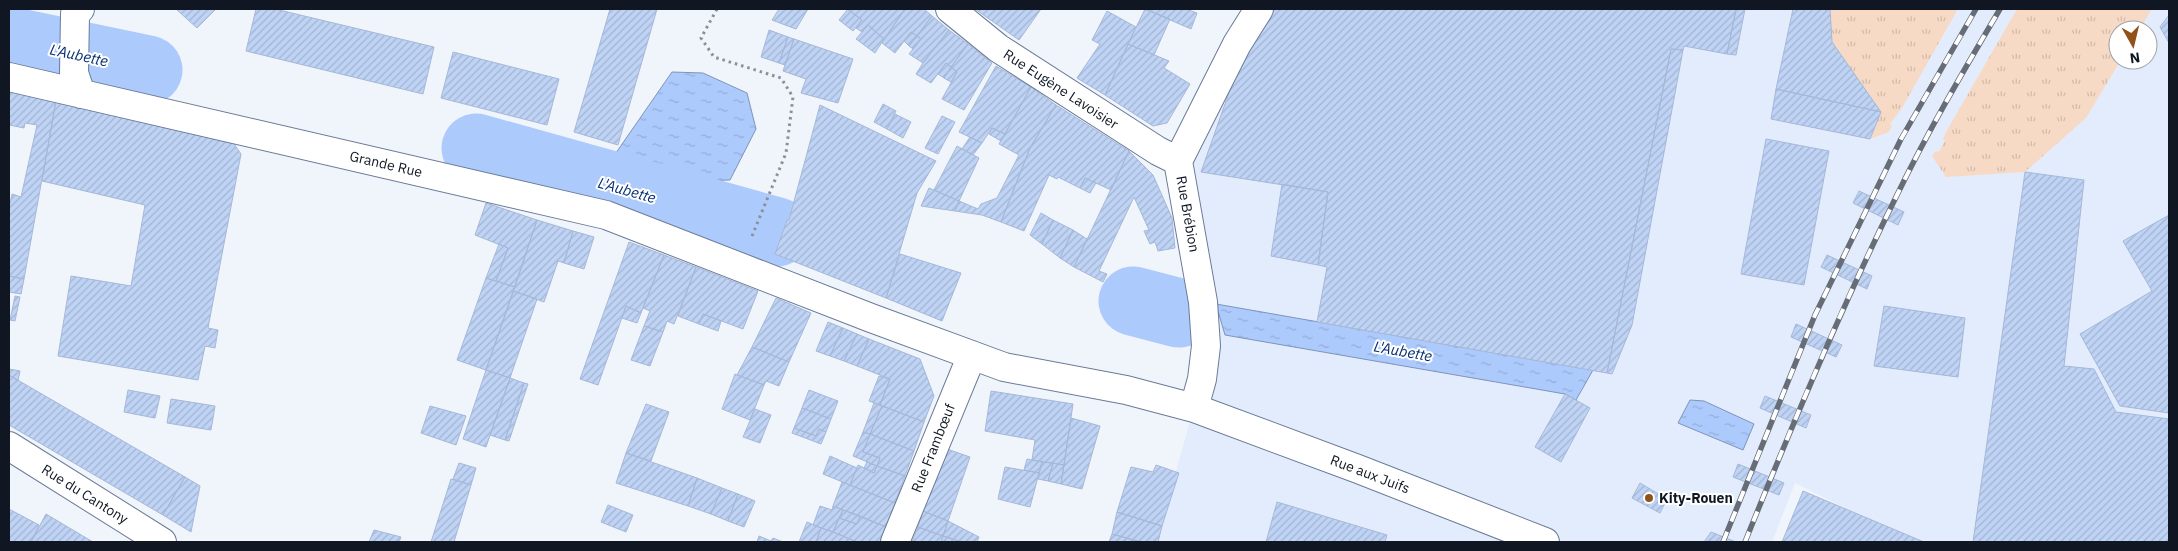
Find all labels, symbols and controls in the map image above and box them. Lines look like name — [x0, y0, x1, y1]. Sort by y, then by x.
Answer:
north arrow — [2108, 20, 2158, 70]
water label: L'Aubette — [48, 40, 110, 70]
street label: Rue Eugène Lavoisier — [1000, 45, 1122, 133]
text: N — [2129, 48, 2141, 67]
street label: Grande Rue — [348, 147, 424, 181]
water label: L'Aubette — [596, 173, 658, 207]
street label: Rue Brébion — [1172, 174, 1204, 254]
water label: L'Aubette — [1372, 337, 1434, 366]
street label: Rue Frambœuf — [907, 401, 959, 495]
street label: Rue aux Juifs — [1328, 451, 1412, 497]
street label: Rue du Cantony — [38, 460, 132, 528]
place label: Kity-Rouen — [1659, 489, 1733, 507]
marker: Kity-Rouen — [1643, 492, 1655, 504]

